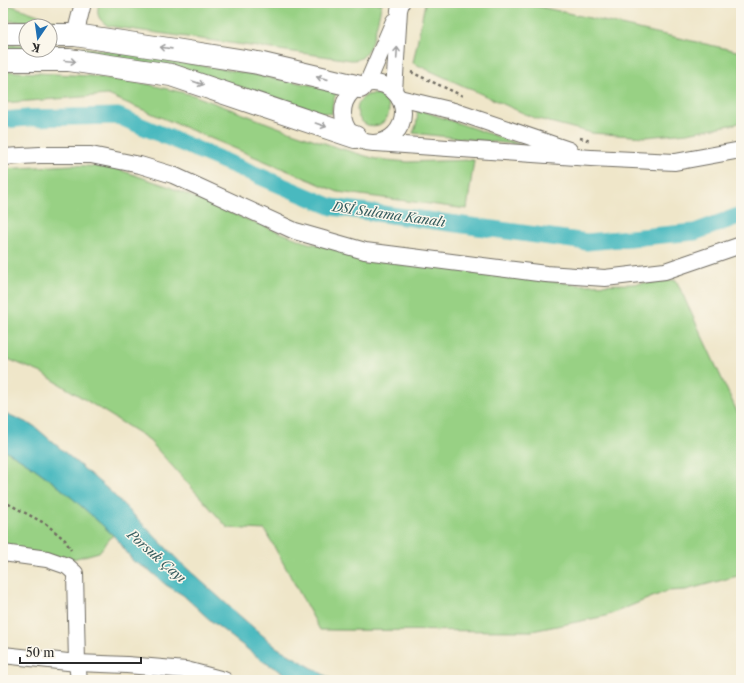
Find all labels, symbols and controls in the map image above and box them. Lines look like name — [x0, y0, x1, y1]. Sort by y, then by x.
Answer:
north arrow — [18, 18, 58, 58]
text: K — [29, 40, 42, 56]
one-way arrow — [160, 44, 173, 52]
one-way arrow — [393, 47, 400, 60]
one-way arrow — [63, 57, 76, 65]
one-way arrow — [315, 74, 328, 81]
one-way arrow — [191, 80, 203, 88]
one-way arrow — [314, 122, 327, 129]
water label: DSİ Sulama Kanalı — [330, 198, 447, 230]
water label: Porsuk Çayı — [124, 526, 189, 586]
scale bar — [20, 639, 141, 665]
text: 50 m — [26, 645, 55, 660]

